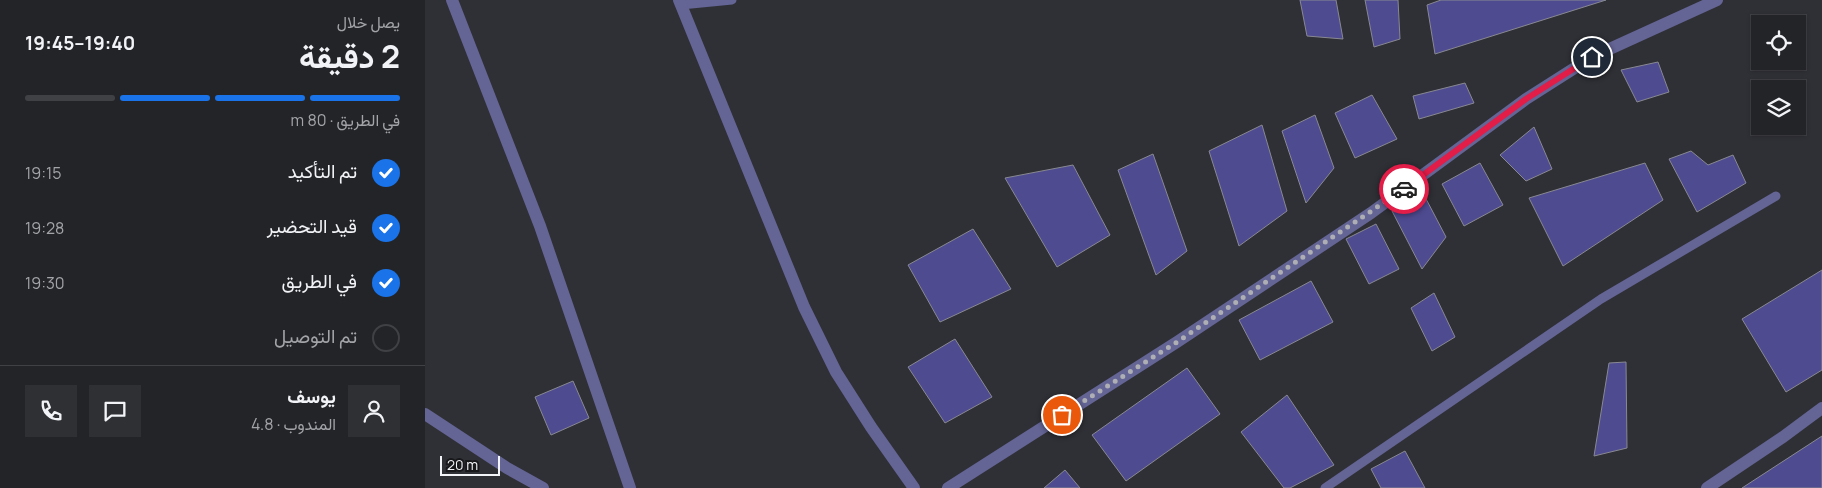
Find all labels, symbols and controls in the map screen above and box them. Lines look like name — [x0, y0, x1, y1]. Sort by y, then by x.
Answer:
text: يصل خلال — [337, 11, 400, 33]
map controls — [1751, 15, 1806, 135]
button: locate — [1751, 15, 1806, 70]
text: 19:40–19:45 — [25, 30, 135, 56]
text: 2 دقيقة — [299, 34, 400, 78]
pin — [1571, 36, 1613, 78]
icon: home — [1578, 43, 1606, 71]
button: layers — [1751, 80, 1806, 135]
text: في الطريق · 80 m — [291, 109, 400, 131]
text: تم التأكيد — [288, 158, 357, 184]
icon: check — [372, 159, 400, 187]
text: 19:15 — [25, 162, 61, 184]
courier — [1379, 164, 1429, 214]
icon: car — [1390, 175, 1418, 203]
text: قيد التحضير — [267, 213, 357, 239]
icon: check — [372, 214, 400, 242]
text: 19:28 — [25, 217, 64, 239]
text: في الطريق — [282, 268, 357, 294]
icon: check — [372, 269, 400, 297]
text: 19:30 — [25, 272, 65, 294]
text: تم التوصيل — [274, 323, 357, 349]
text: يوسف — [287, 383, 336, 409]
button: phone — [25, 385, 77, 437]
button: chat — [89, 385, 141, 437]
button: person — [348, 385, 400, 437]
pin — [1041, 394, 1083, 436]
icon: bag — [1048, 401, 1076, 429]
text: المندوب · 4.8 — [251, 413, 336, 435]
scale bar — [440, 453, 500, 476]
text: 20 m — [447, 455, 478, 474]

